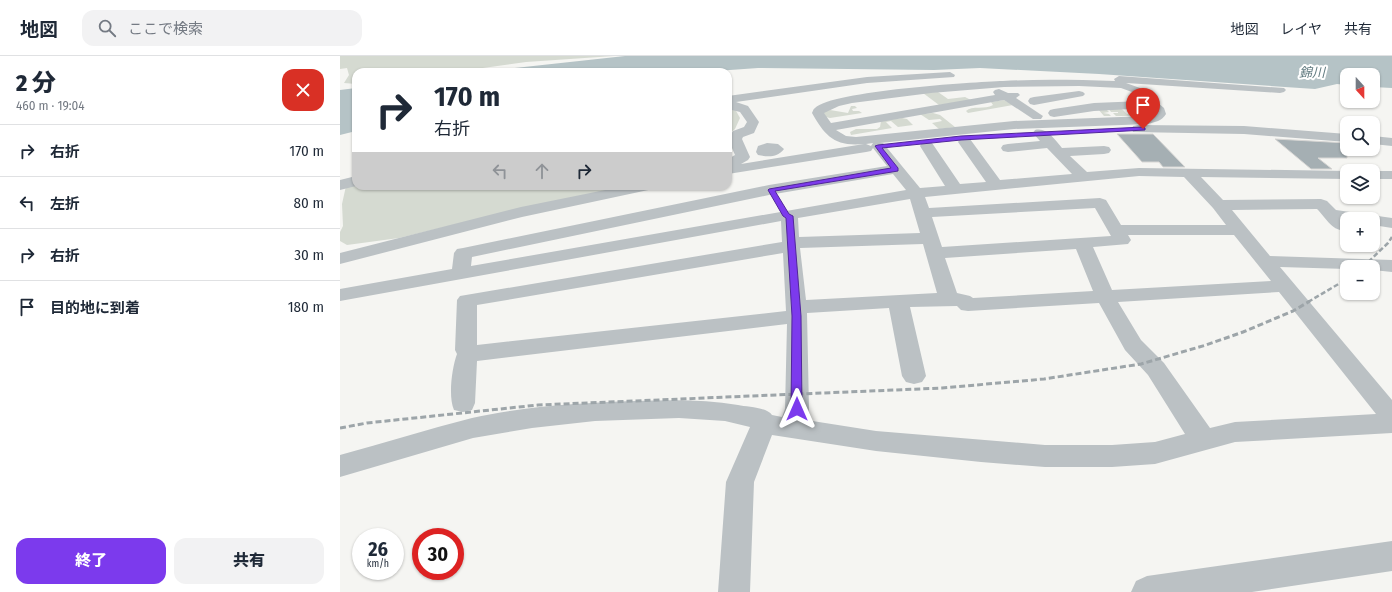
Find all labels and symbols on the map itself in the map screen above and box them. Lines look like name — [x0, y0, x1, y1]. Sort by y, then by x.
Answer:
water label: 錦川 — [1299, 65, 1327, 80]
north arrow — [1340, 68, 1380, 108]
pin — [1126, 88, 1160, 129]
position arrow — [776, 388, 818, 430]
speed limit sign: 30 — [412, 528, 464, 580]

